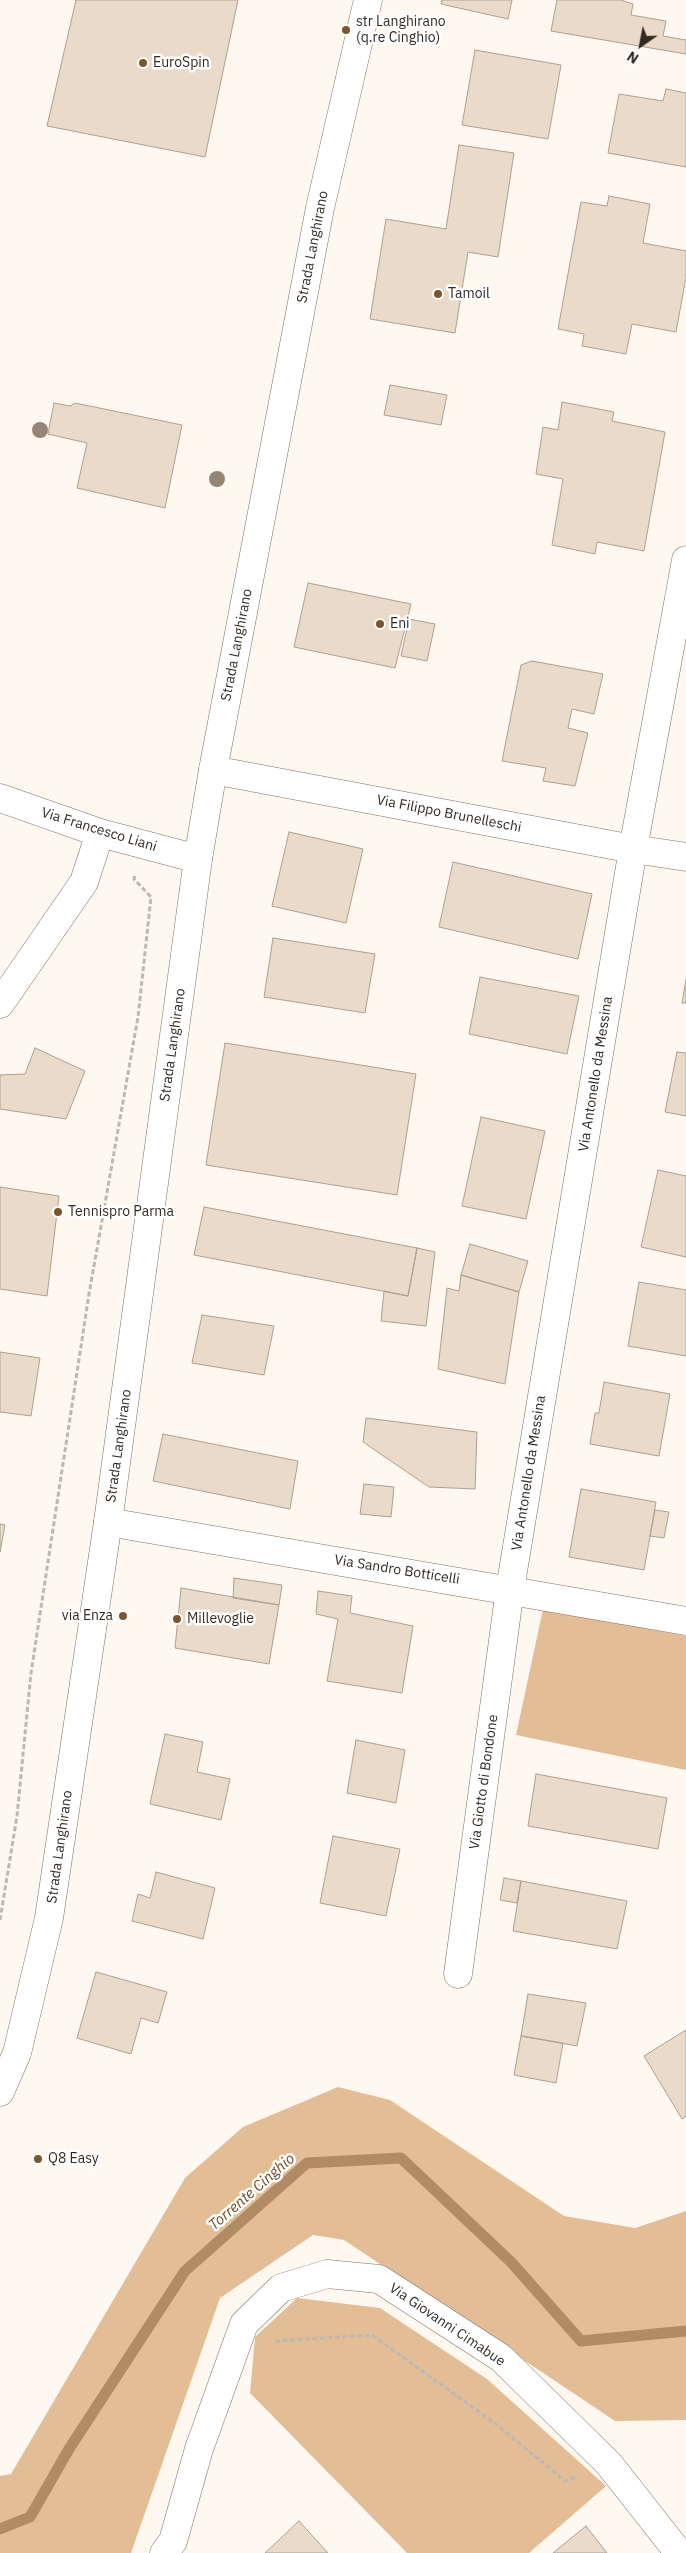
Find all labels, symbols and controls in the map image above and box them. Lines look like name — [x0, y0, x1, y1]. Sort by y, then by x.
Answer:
place label: str Langhirano (q.re Cinghio) — [356, 14, 446, 46]
north arrow — [616, 20, 666, 70]
marker: str Langhirano (q.re Cinghio) — [340, 24, 352, 36]
text: N — [624, 47, 642, 68]
place label: EuroSpin — [153, 55, 210, 71]
marker: EuroSpin — [137, 57, 149, 69]
street label: Strada Langhirano — [294, 189, 332, 305]
place label: Tamoil — [448, 286, 490, 302]
marker: Tamoil — [432, 288, 444, 300]
street label: Strada Langhirano — [218, 587, 256, 703]
place label: Eni — [390, 616, 410, 632]
marker: Eni — [374, 618, 386, 630]
street label: Via Filippo Brunelleschi — [375, 792, 523, 836]
street label: Via Francesco Liani — [39, 804, 159, 856]
street label: Strada Langhirano — [157, 987, 189, 1103]
street label: Via Antonello da Messina — [575, 995, 617, 1153]
place label: Tennispro Parma — [68, 1204, 174, 1220]
marker: Tennispro Parma — [52, 1206, 64, 1218]
street label: Strada Langhirano — [103, 1388, 135, 1504]
street label: Via Antonello da Messina — [508, 1394, 550, 1552]
street label: Via Sandro Botticelli — [333, 1552, 461, 1588]
place label: via Enza — [62, 1608, 113, 1624]
marker: via Enza — [117, 1610, 129, 1622]
place label: Millevoglie — [187, 1611, 254, 1627]
marker: Millevoglie — [171, 1613, 183, 1625]
street label: Via Giotto di Bondone — [466, 1713, 502, 1851]
street label: Strada Langhirano — [44, 1789, 76, 1905]
water label: Torrente Cinghio — [205, 2150, 299, 2234]
place label: Q8 Easy — [48, 2151, 99, 2167]
marker: Q8 Easy — [32, 2153, 44, 2165]
street label: Via Giovanni Cimabue — [386, 2280, 508, 2370]

